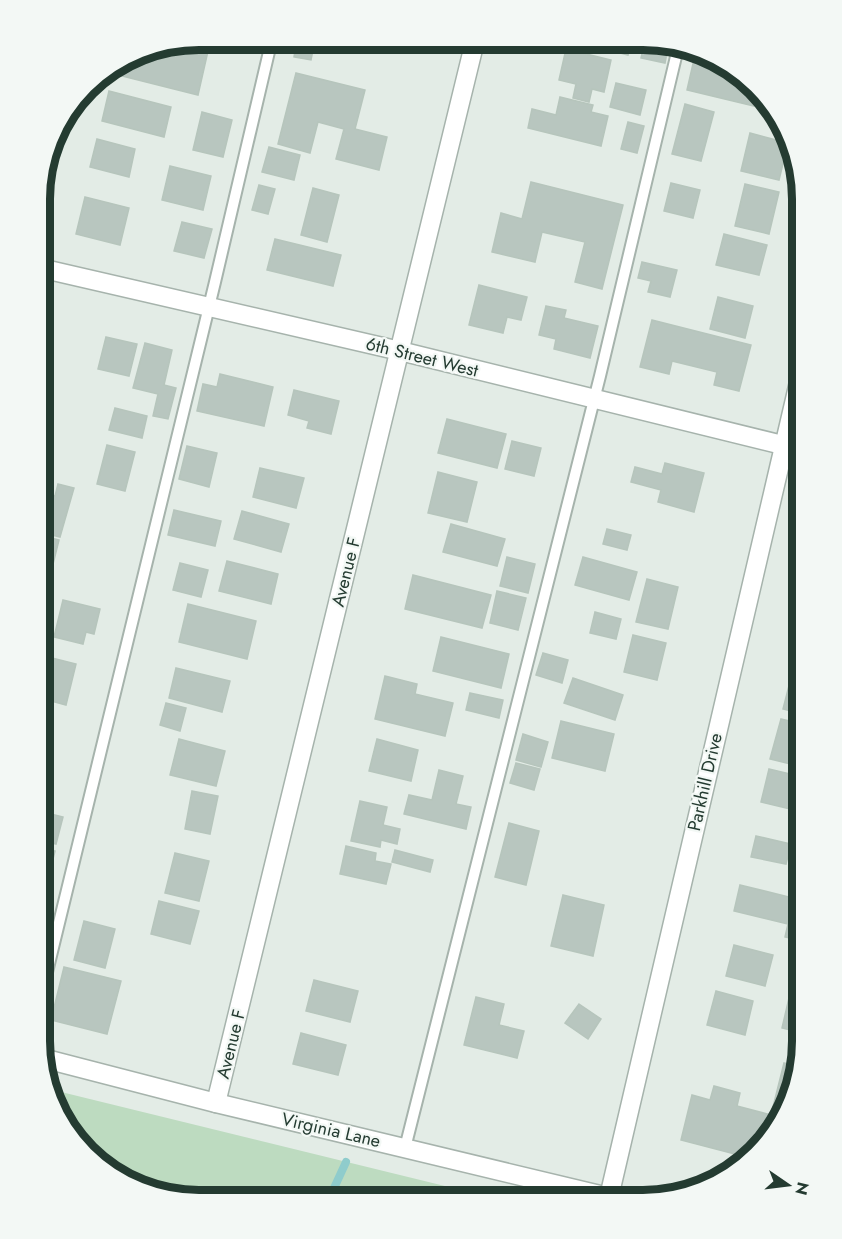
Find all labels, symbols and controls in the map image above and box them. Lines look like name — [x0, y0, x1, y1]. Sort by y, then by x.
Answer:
street label: 6th Street West — [363, 330, 482, 384]
street label: Avenue F — [325, 535, 367, 609]
street label: Parkhill Drive — [681, 730, 729, 834]
street label: Avenue F — [210, 1007, 252, 1081]
street label: Virginia Lane — [279, 1106, 383, 1154]
north arrow — [758, 1155, 818, 1215]
text: N — [789, 1180, 815, 1197]

